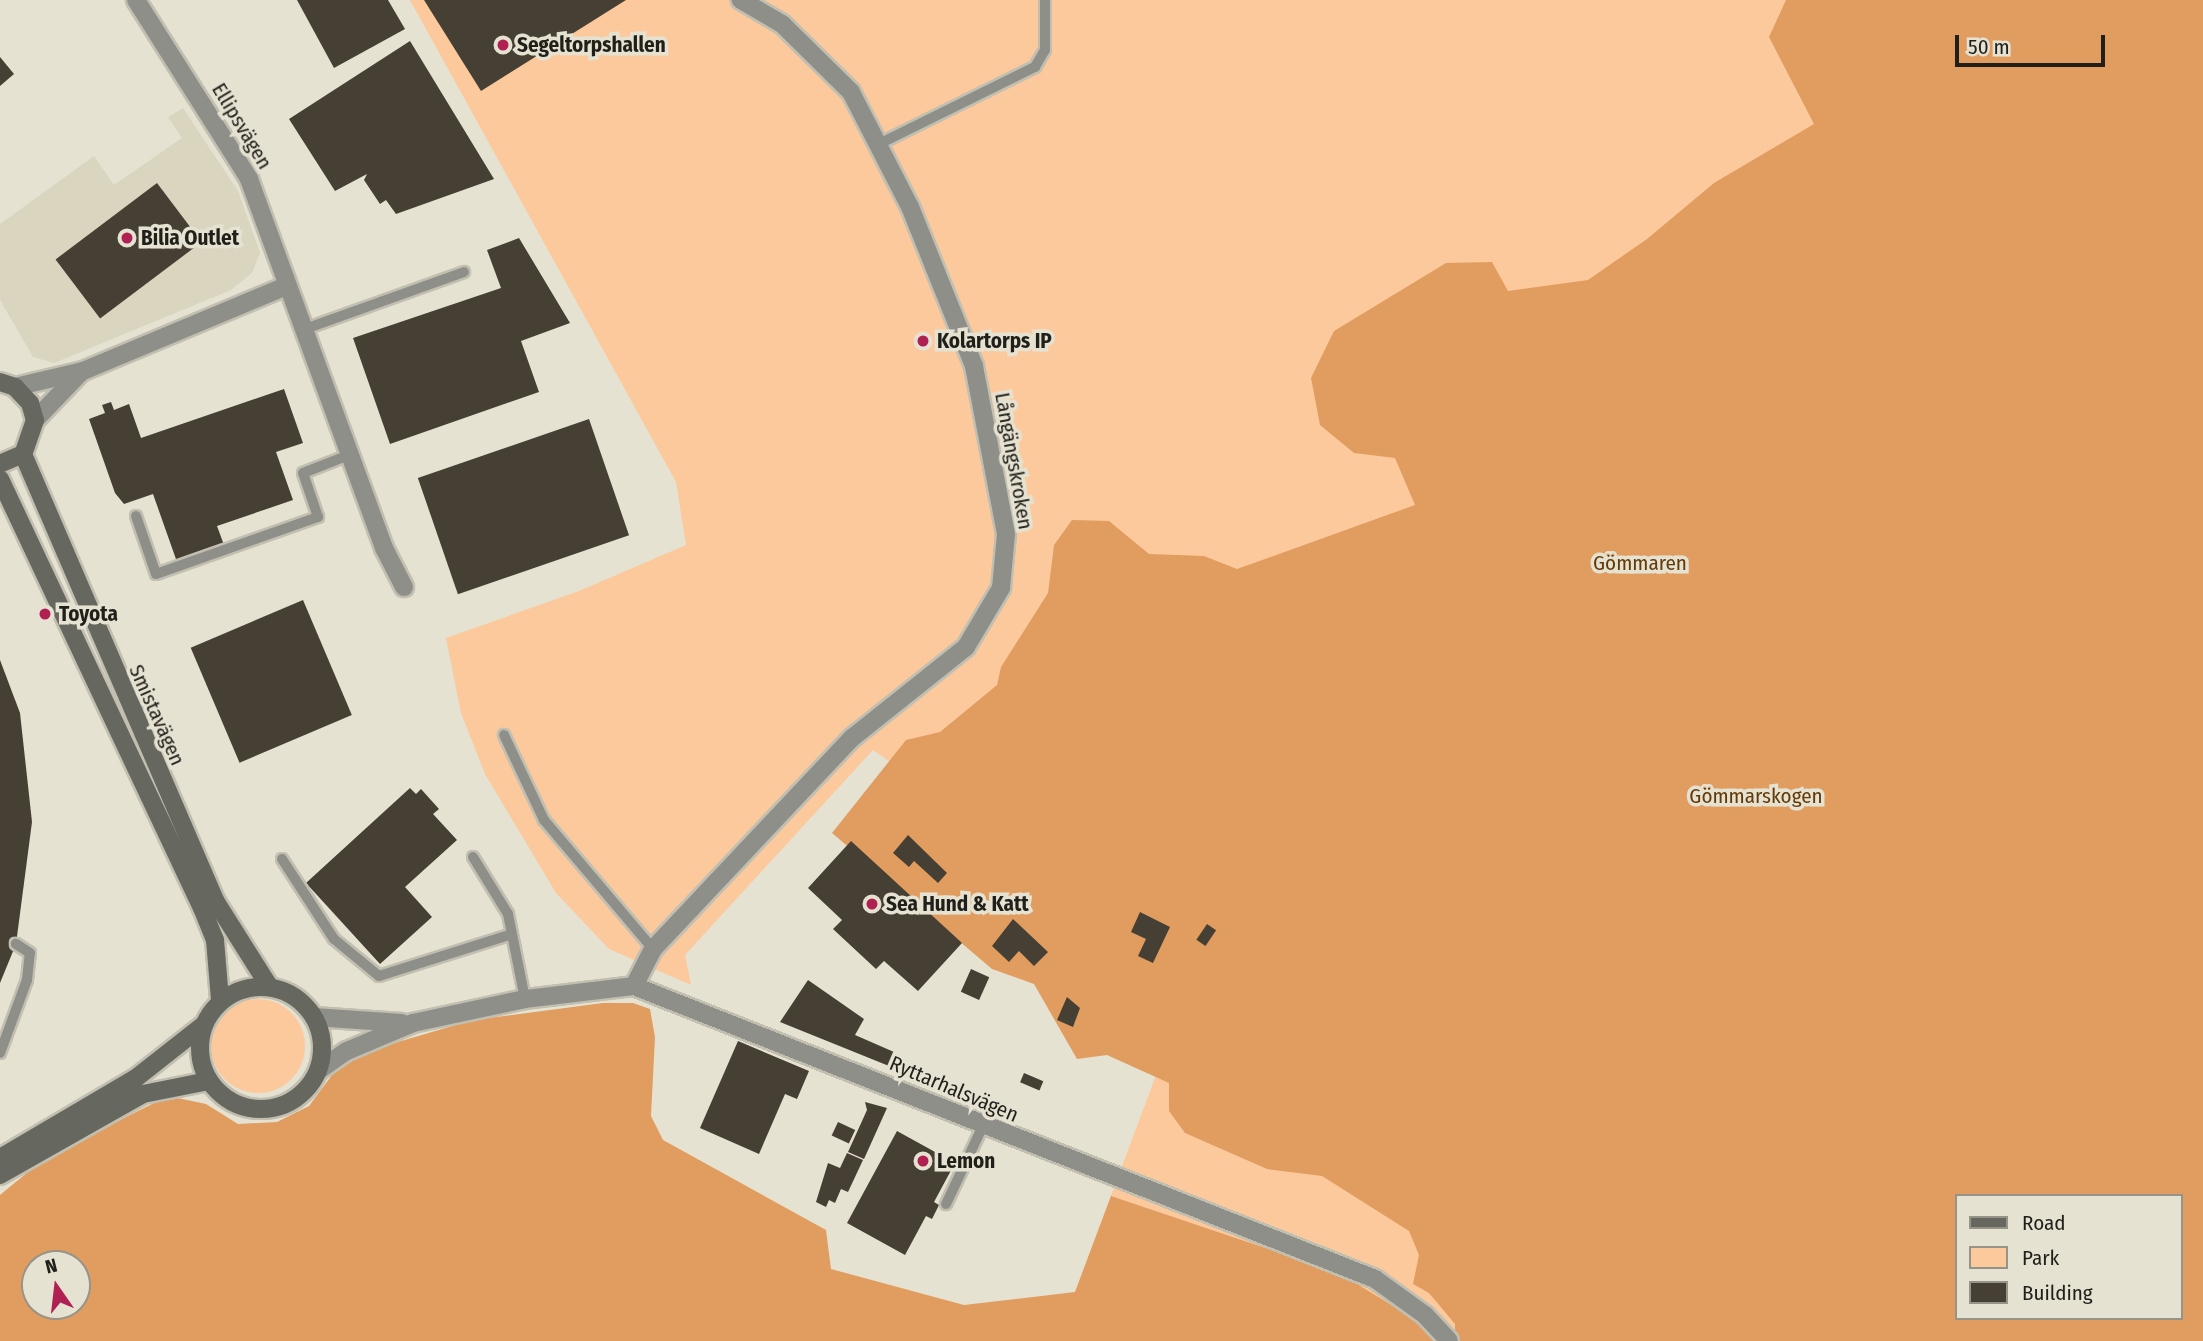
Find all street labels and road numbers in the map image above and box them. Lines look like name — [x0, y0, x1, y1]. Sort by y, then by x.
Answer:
street label: Ellipsvägen — [206, 78, 278, 174]
street label: Långängskroken — [990, 391, 1038, 531]
street label: Smistavägen — [124, 661, 190, 769]
street label: Ryttarhalsvägen — [886, 1051, 1022, 1127]

